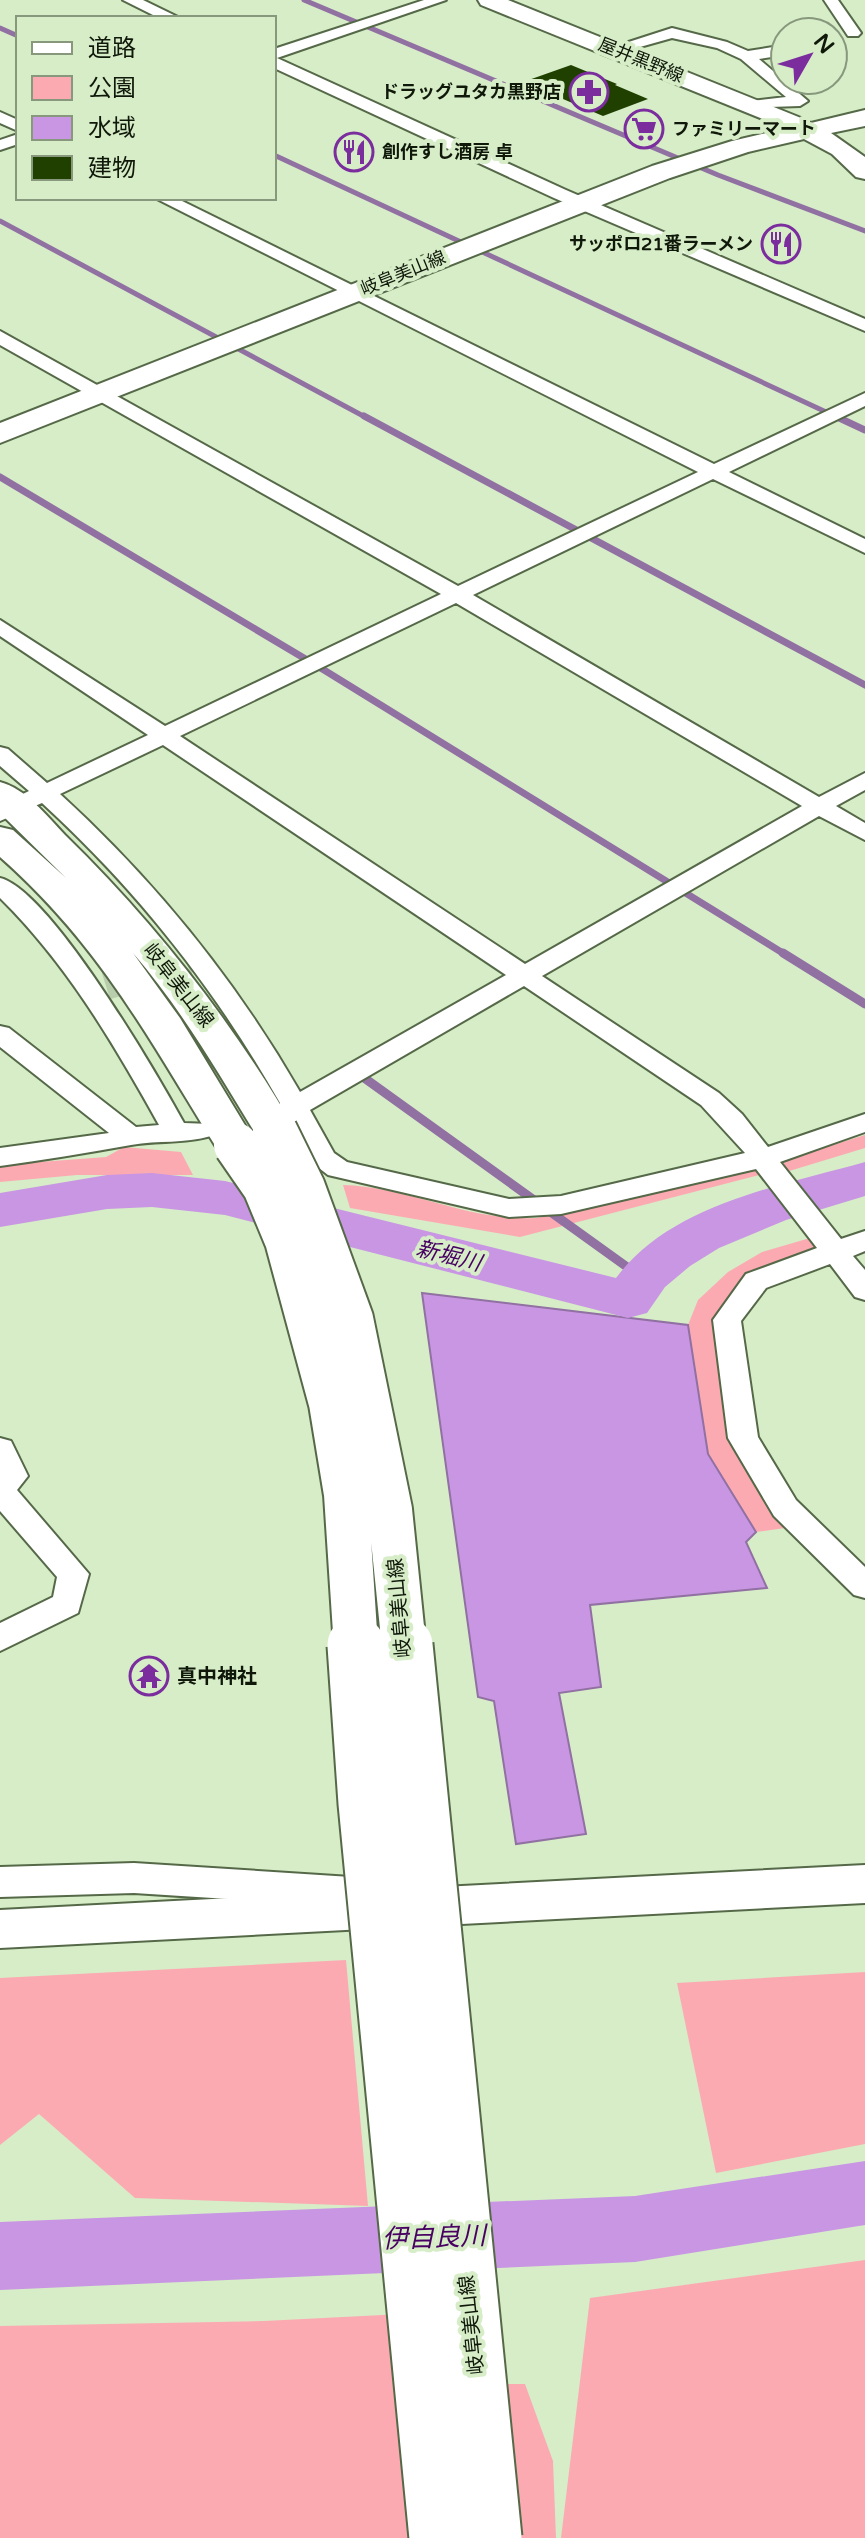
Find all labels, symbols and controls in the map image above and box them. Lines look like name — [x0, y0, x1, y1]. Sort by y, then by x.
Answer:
legend — [16, 16, 276, 200]
north arrow — [769, 16, 849, 96]
text: N — [808, 29, 839, 59]
street label: 屋井黒野線 — [595, 33, 687, 87]
text: 道路 — [88, 34, 136, 63]
pharmacy icon: ドラッグユタカ黒野店 — [568, 71, 610, 113]
text: 公園 — [88, 74, 136, 103]
place label: ドラッグユタカ黒野店 — [381, 81, 561, 103]
supermarket icon: ファミリーマート — [623, 108, 665, 150]
text: 水域 — [88, 114, 136, 143]
place label: ファミリーマート — [672, 118, 816, 140]
restaurant icon: 創作すし酒房 卓 — [333, 131, 375, 173]
place label: 創作すし酒房 卓 — [382, 141, 513, 163]
text: 建物 — [88, 154, 136, 183]
restaurant icon: サッポロ21番ラーメン — [760, 223, 802, 265]
place label: サッポロ21番ラーメン — [569, 233, 753, 255]
street label: 岐阜美山線 — [357, 246, 449, 300]
street label: 岐阜美山線 — [138, 939, 218, 1032]
water label: 新堀川 — [414, 1235, 486, 1277]
street label: 岐阜美山線 — [384, 1557, 416, 1659]
temple icon: 真中神社 — [128, 1655, 170, 1697]
place label: 真中神社 — [177, 1665, 257, 1689]
water label: 伊自良川 — [382, 2220, 490, 2255]
street label: 岐阜美山線 — [455, 2274, 489, 2376]

